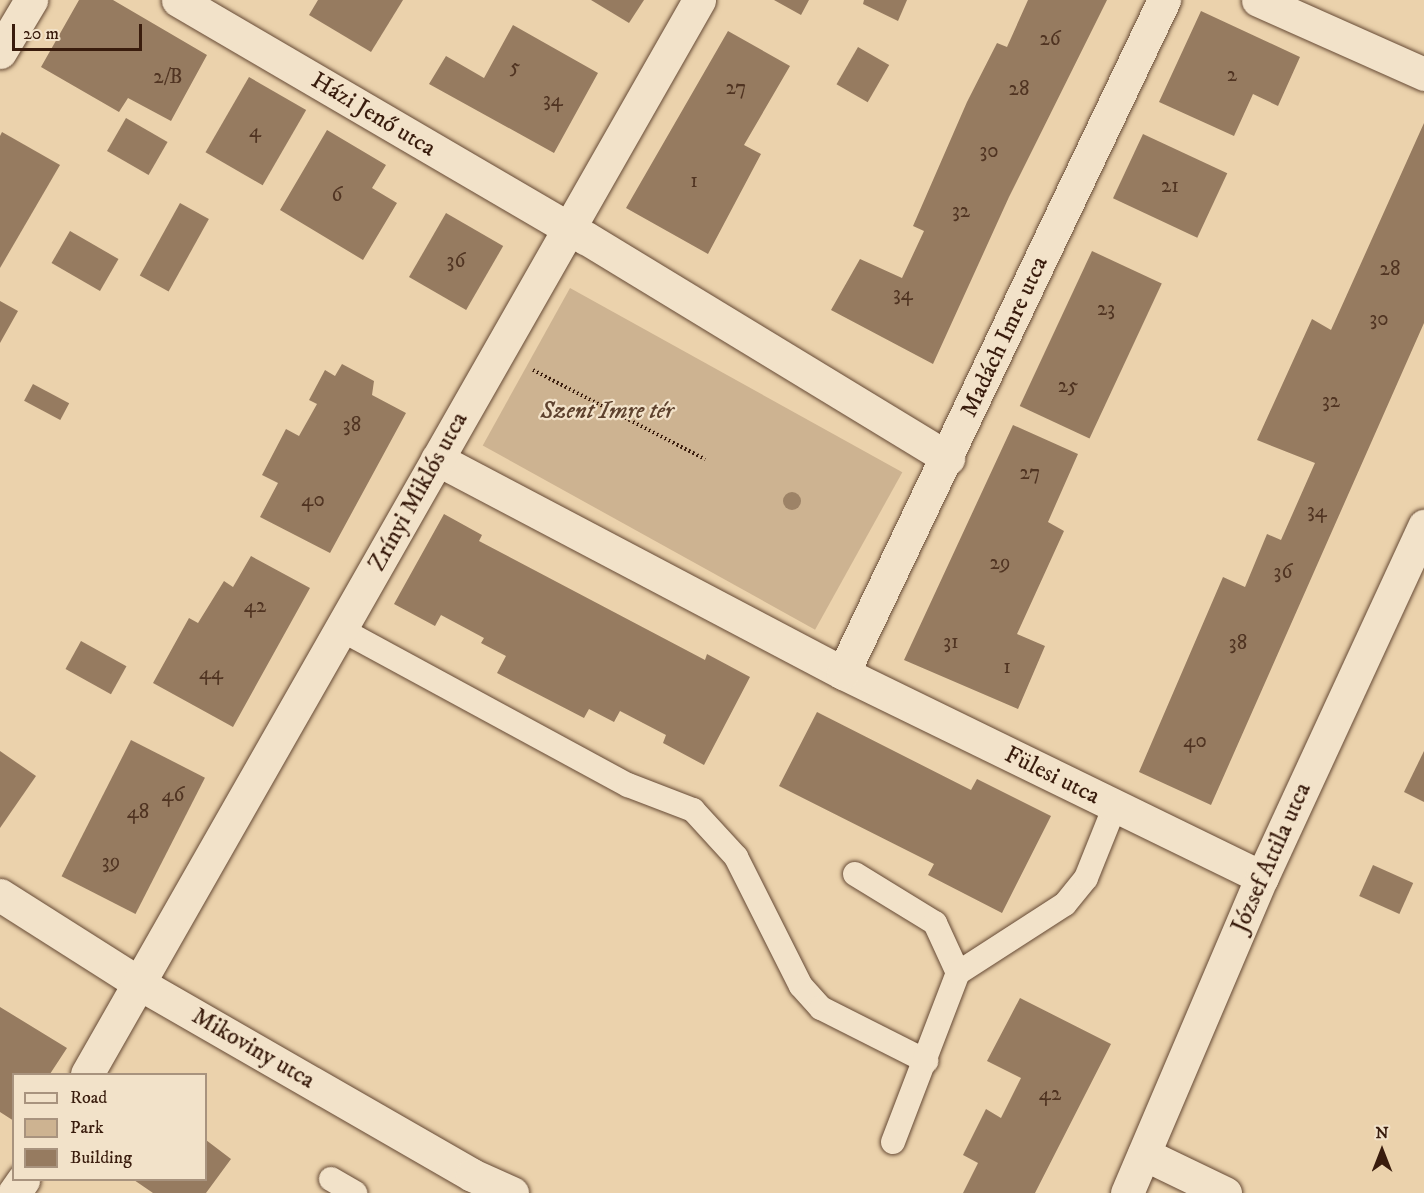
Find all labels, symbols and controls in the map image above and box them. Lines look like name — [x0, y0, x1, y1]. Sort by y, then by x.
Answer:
scale bar — [15, 12, 146, 50]
text: 20 m — [23, 23, 59, 45]
house number: 26 — [1039, 26, 1061, 52]
house number: 5 — [510, 54, 520, 80]
house number: 2 — [1227, 62, 1237, 88]
house number: 2/B — [153, 64, 183, 90]
street label: Házi Jenő utca — [305, 67, 441, 163]
house number: 27 — [726, 75, 746, 101]
house number: 28 — [1009, 76, 1029, 102]
house number: 34 — [543, 87, 563, 113]
house number: 4 — [249, 118, 261, 144]
house number: 30 — [979, 138, 999, 164]
house number: 1 — [690, 168, 698, 194]
house number: 21 — [1161, 173, 1179, 199]
house number: 6 — [332, 182, 342, 208]
house number: 32 — [952, 198, 970, 224]
house number: 36 — [447, 248, 465, 274]
street label: Madách Imre utca — [955, 252, 1055, 422]
house number: 28 — [1380, 256, 1400, 282]
house number: 34 — [893, 281, 913, 307]
house number: 23 — [1097, 296, 1115, 322]
house number: 30 — [1369, 306, 1389, 332]
house number: 25 — [1058, 373, 1078, 399]
house number: 32 — [1322, 388, 1340, 414]
park label: Szent Imre tér — [541, 398, 673, 426]
street label: Zrínyi Miklós utca — [363, 407, 475, 577]
house number: 38 — [343, 412, 361, 438]
house number: 27 — [1020, 460, 1040, 486]
house number: 40 — [301, 487, 325, 513]
house number: 34 — [1307, 498, 1327, 524]
house number: 29 — [990, 550, 1010, 576]
house number: 36 — [1274, 559, 1292, 585]
house number: 42 — [244, 593, 266, 619]
house number: 31 — [943, 629, 959, 655]
house number: 38 — [1229, 630, 1247, 656]
house number: 1 — [1003, 654, 1011, 680]
house number: 44 — [199, 660, 223, 686]
house number: 40 — [1183, 728, 1207, 754]
street label: Fülesi utca — [1000, 741, 1104, 811]
street label: József Attila utca — [1226, 779, 1318, 937]
house number: 46 — [161, 782, 185, 808]
house number: 48 — [127, 799, 149, 825]
house number: 39 — [102, 849, 120, 875]
street label: Mikoviny utca — [187, 1002, 319, 1096]
legend — [12, 1073, 207, 1181]
house number: 42 — [1039, 1081, 1061, 1107]
text: Road — [70, 1087, 107, 1109]
text: Park — [70, 1117, 104, 1139]
north arrow — [1352, 1121, 1412, 1181]
text: N — [1375, 1123, 1389, 1143]
text: Building — [70, 1147, 132, 1169]

